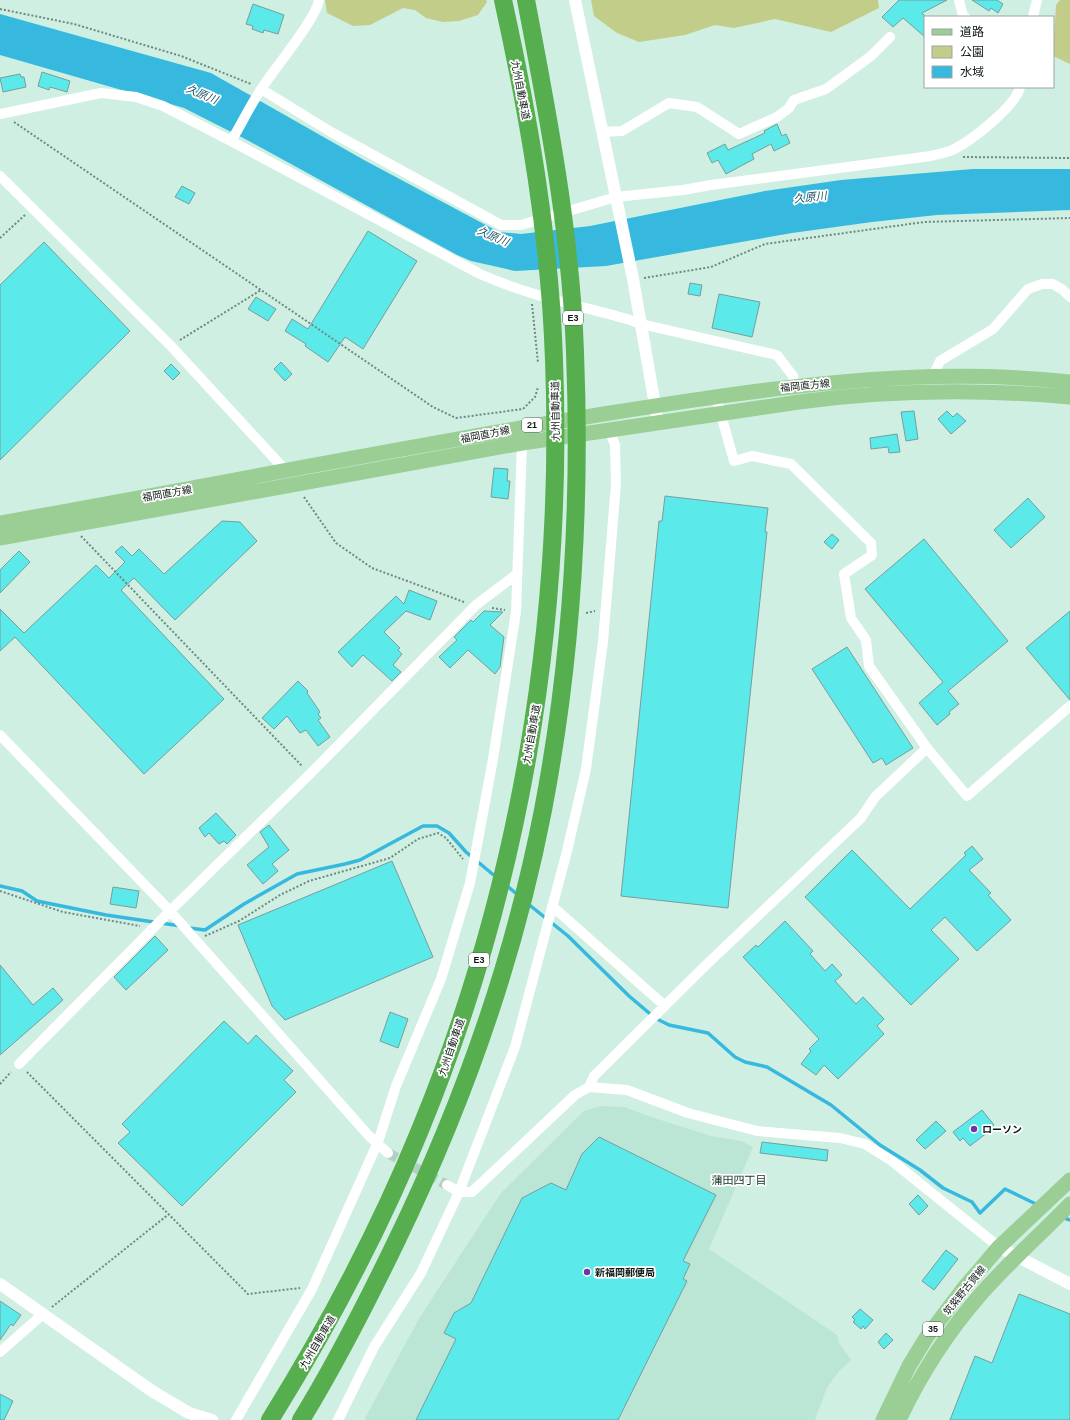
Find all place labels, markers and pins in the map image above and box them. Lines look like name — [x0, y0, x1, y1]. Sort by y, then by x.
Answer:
marker: ローソン — [969, 1124, 979, 1134]
place label: ローソン — [982, 1124, 1022, 1135]
marker: 新福岡郵便局 — [582, 1267, 592, 1277]
place label: 新福岡郵便局 — [595, 1267, 655, 1278]

